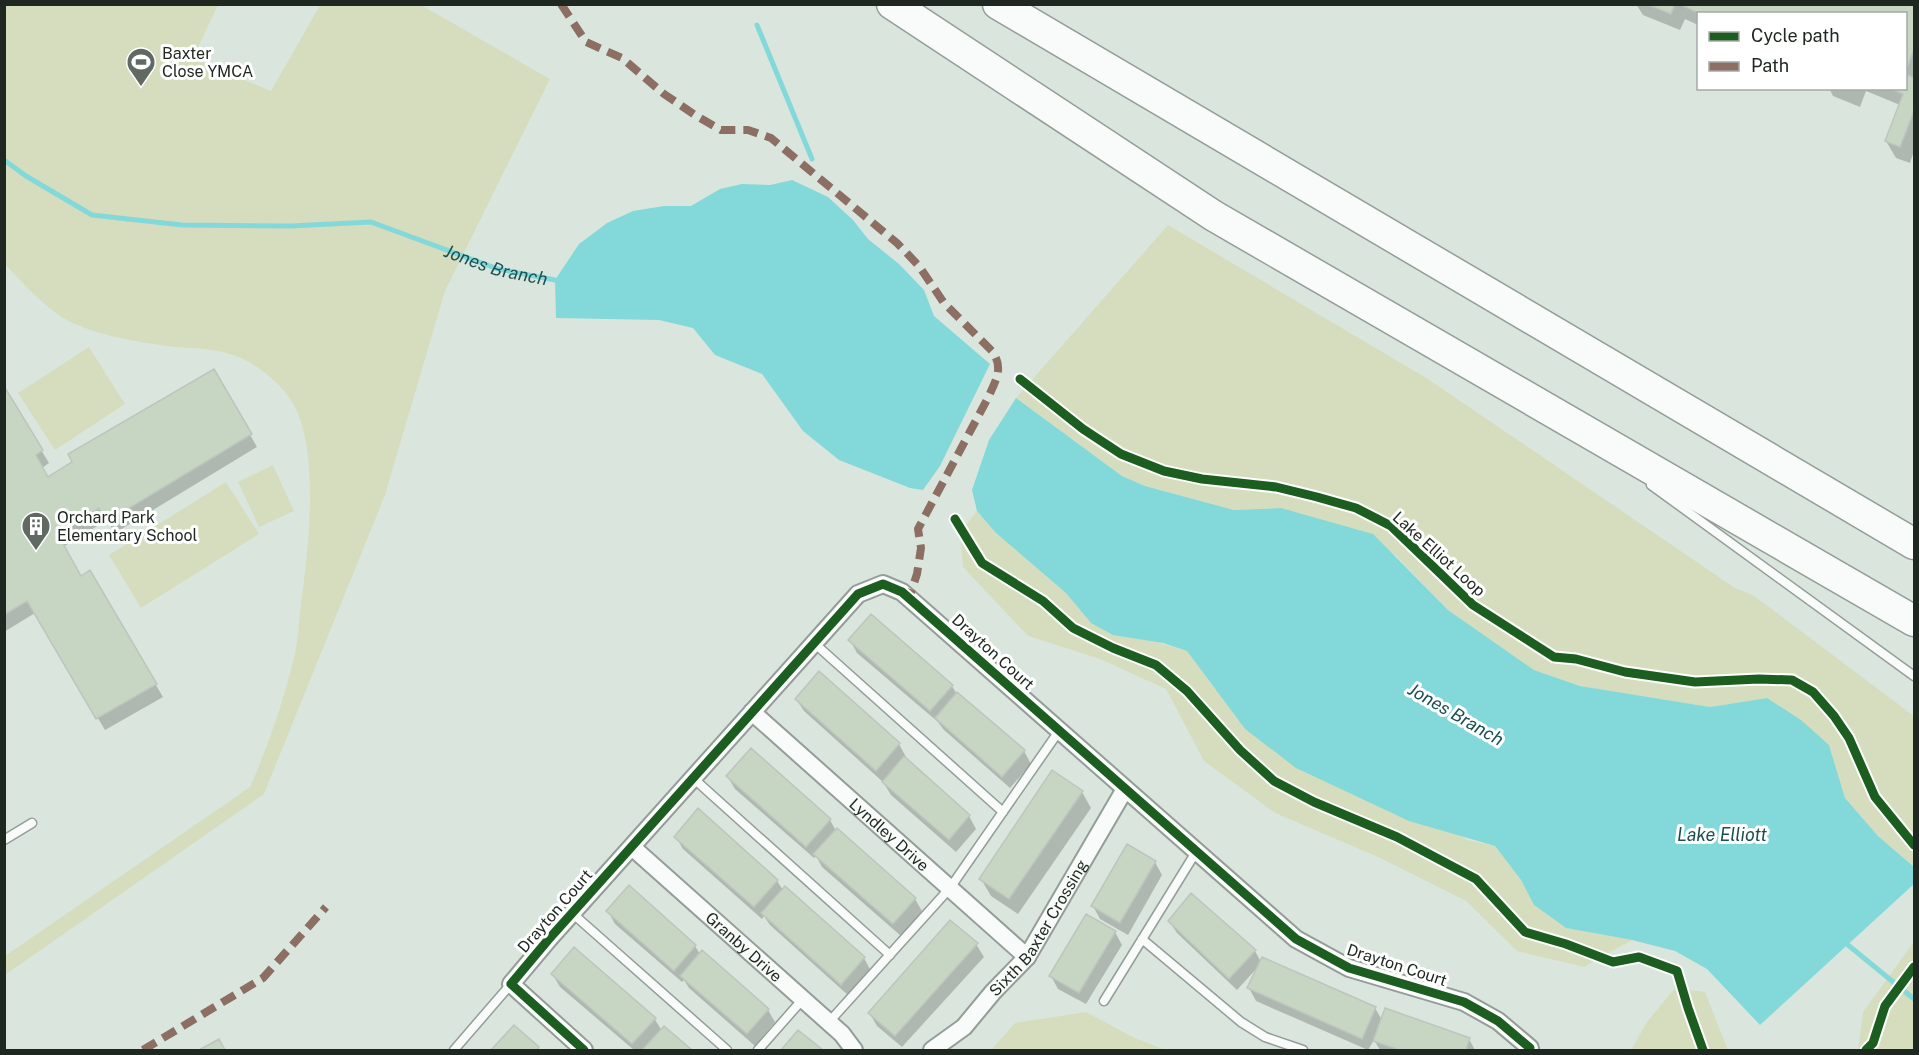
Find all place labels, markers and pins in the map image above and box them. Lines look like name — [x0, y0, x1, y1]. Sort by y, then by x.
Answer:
place label: Baxter Close YMCA — [162, 44, 253, 81]
sports icon: Baxter Close YMCA — [125, 46, 157, 88]
place label: Orchard Park Elementary School — [57, 508, 198, 545]
building icon: Orchard Park Elementary School — [20, 510, 52, 552]

